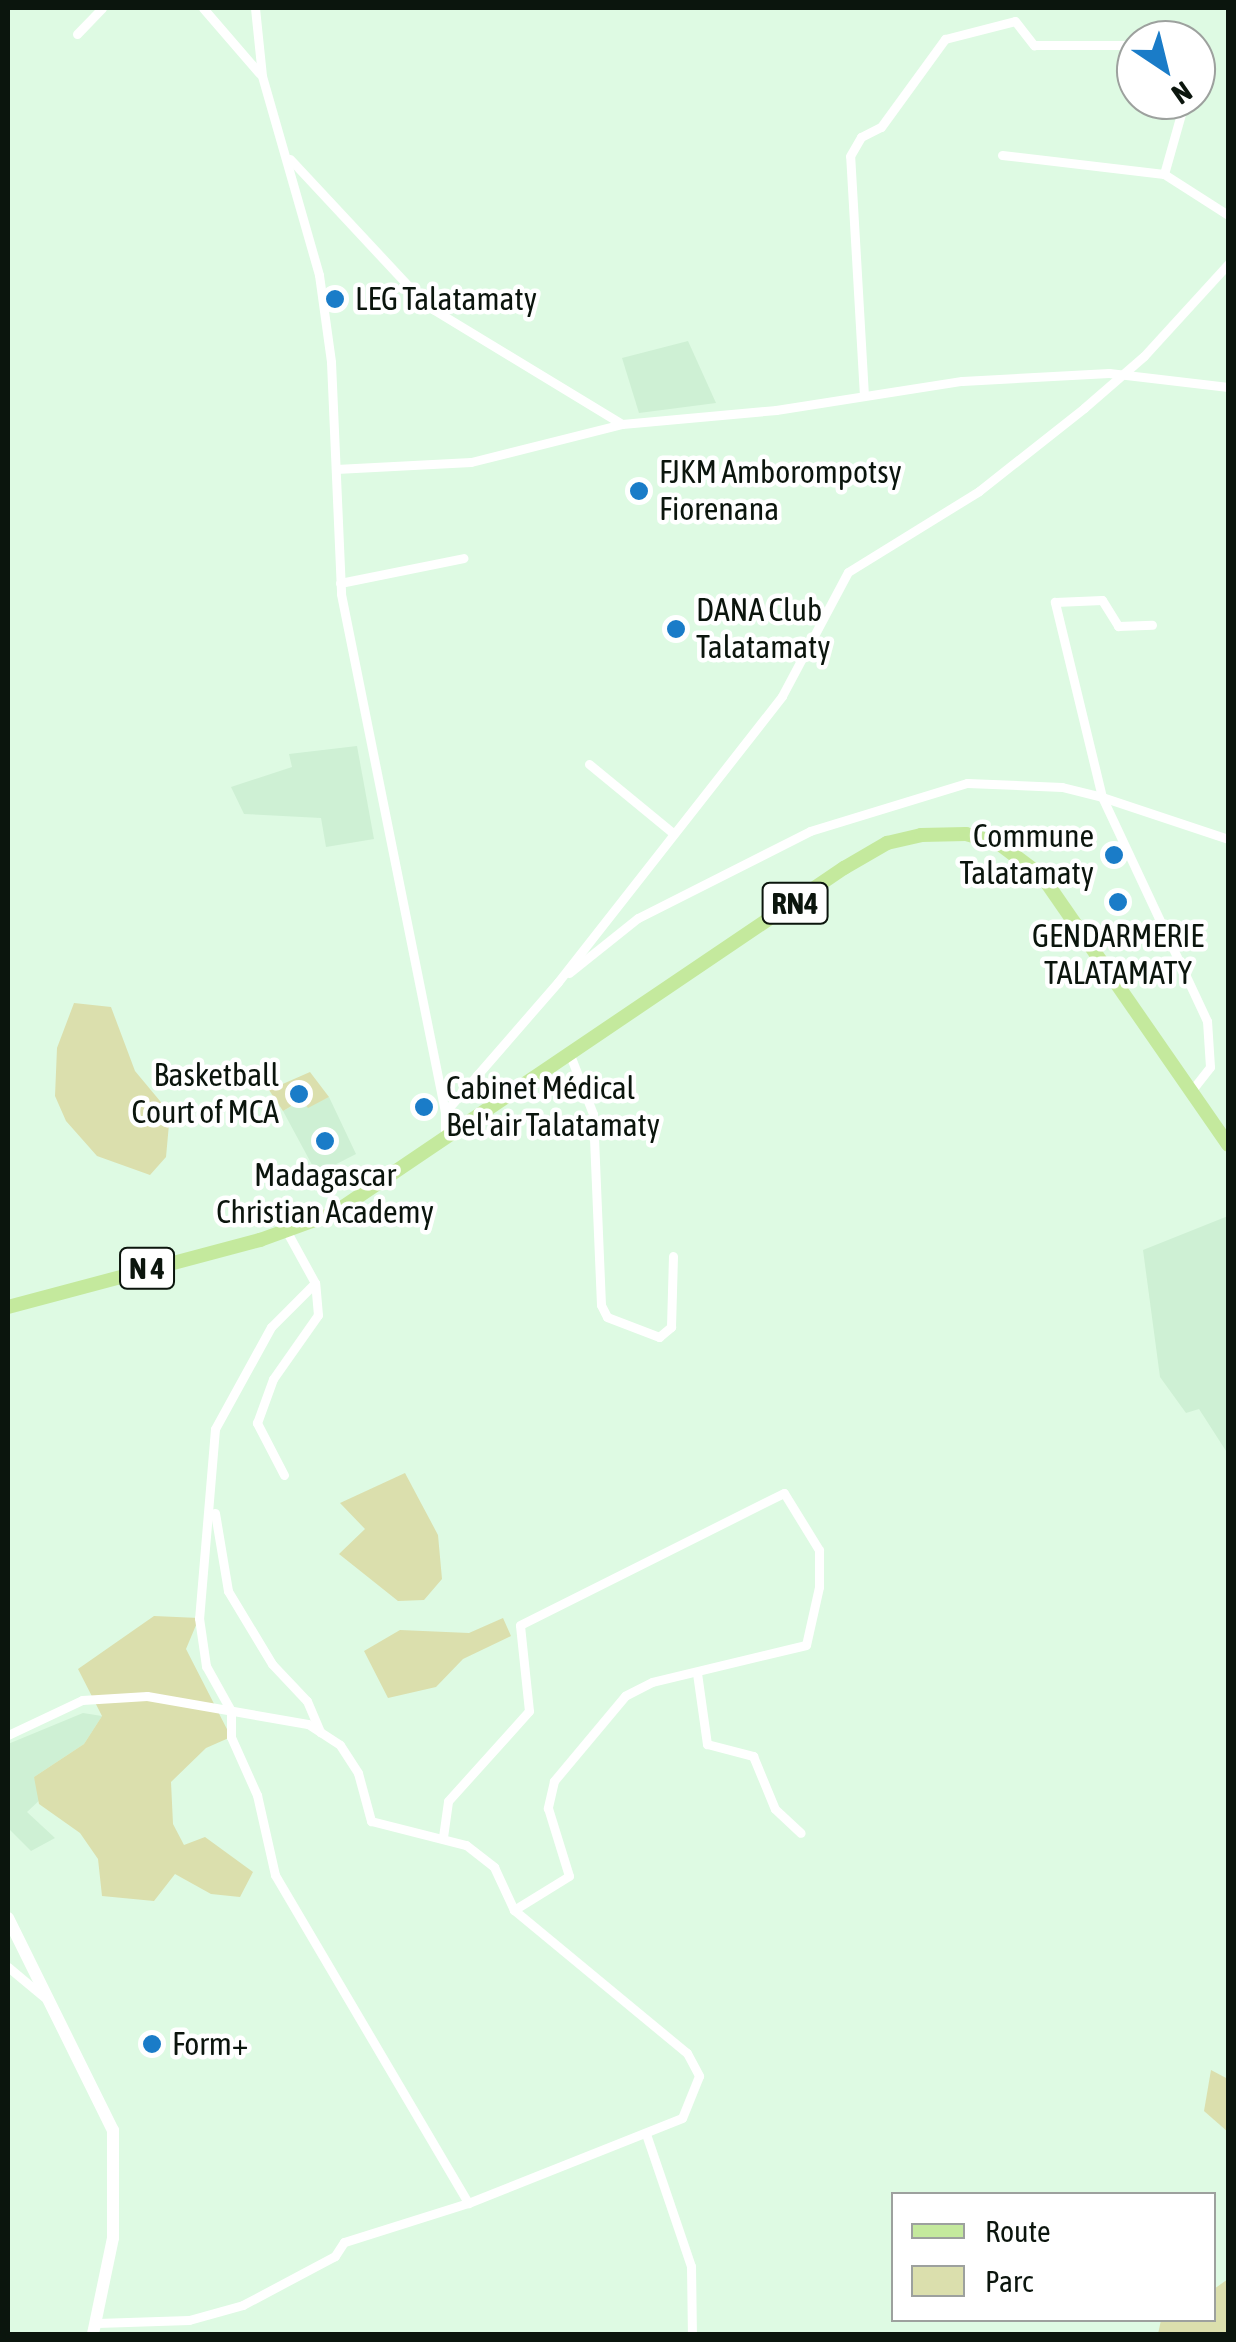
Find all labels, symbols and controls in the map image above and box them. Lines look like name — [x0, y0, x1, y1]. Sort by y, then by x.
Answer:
north arrow — [1116, 20, 1216, 120]
text: N — [1166, 75, 1198, 111]
place label: LEG Talatamaty — [355, 280, 537, 318]
marker: LEG Talatamaty — [324, 288, 346, 310]
place label: FJKM Amborompotsy Fiorenana — [659, 454, 902, 529]
marker: FJKM Amborompotsy Fiorenana — [628, 480, 650, 502]
place label: DANA Club Talatamaty — [696, 592, 830, 667]
marker: DANA Club Talatamaty — [665, 618, 687, 640]
place label: Commune Talatamaty — [960, 818, 1094, 893]
marker: Commune Talatamaty — [1103, 844, 1125, 866]
road number: RN4 — [760, 878, 830, 928]
marker: GENDARMERIE TALATAMATY — [1107, 891, 1129, 913]
place label: GENDARMERIE TALATAMATY — [1032, 918, 1204, 993]
place label: Basketball Court of MCA — [132, 1057, 279, 1132]
place label: Cabinet Médical Bel'air Talatamaty — [446, 1070, 660, 1145]
marker: Basketball Court of MCA — [288, 1083, 310, 1105]
marker: Cabinet Médical Bel'air Talatamaty — [411, 1094, 437, 1120]
marker: Madagascar Christian Academy — [314, 1130, 336, 1152]
place label: Madagascar Christian Academy — [216, 1157, 434, 1232]
road number: N 4 — [117, 1243, 177, 1293]
place label: Form+ — [172, 2025, 248, 2063]
marker: Form+ — [141, 2033, 163, 2055]
legend — [891, 2192, 1216, 2322]
text: Route — [985, 2214, 1051, 2248]
text: Parc — [985, 2264, 1033, 2298]

